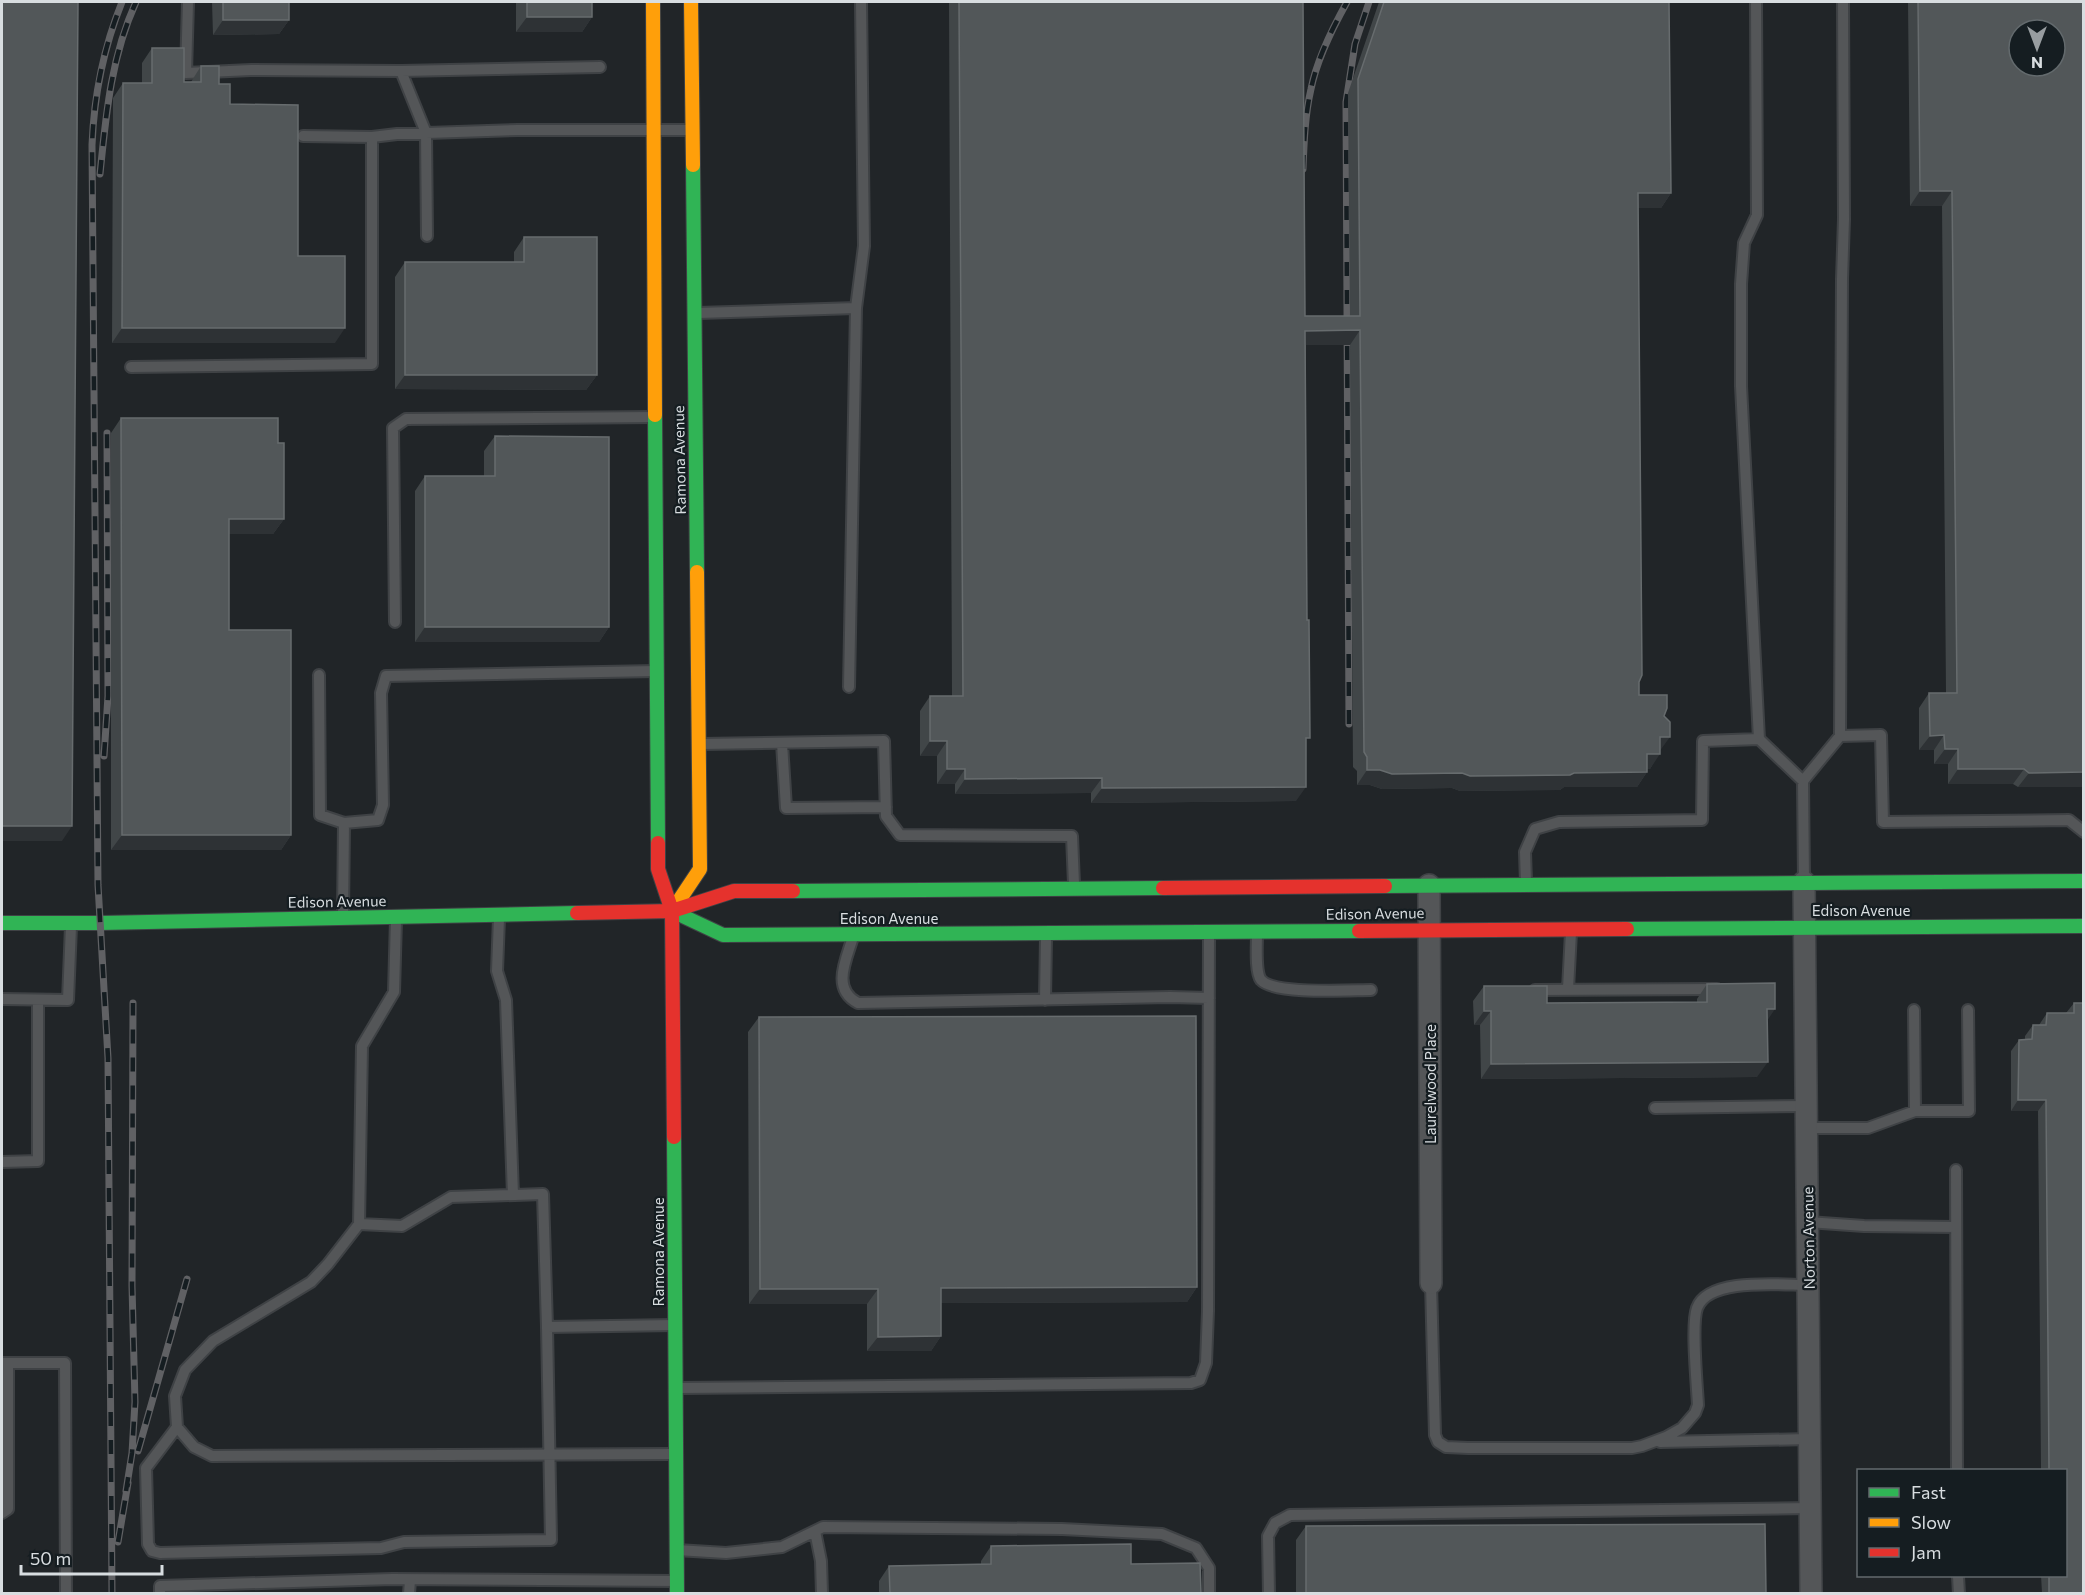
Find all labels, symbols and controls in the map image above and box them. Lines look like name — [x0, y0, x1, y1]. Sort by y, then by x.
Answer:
north arrow — [2007, 18, 2067, 78]
text: N — [2031, 54, 2043, 73]
street label: Ramona Avenue — [669, 405, 689, 515]
street label: Edison Avenue — [288, 891, 387, 911]
street label: Edison Avenue — [1812, 901, 1910, 919]
street label: Edison Avenue — [1326, 903, 1425, 923]
street label: Edison Avenue — [840, 909, 938, 927]
street label: Laurelwood Place — [1421, 1024, 1439, 1144]
street label: Norton Avenue — [1798, 1186, 1818, 1290]
street label: Ramona Avenue — [649, 1197, 667, 1307]
legend — [1857, 1469, 2067, 1577]
text: Fast — [1911, 1481, 1946, 1503]
text: Slow — [1911, 1511, 1951, 1533]
scale bar — [21, 1538, 162, 1576]
text: Jam — [1911, 1541, 1941, 1563]
text: 50 m — [30, 1547, 71, 1569]

